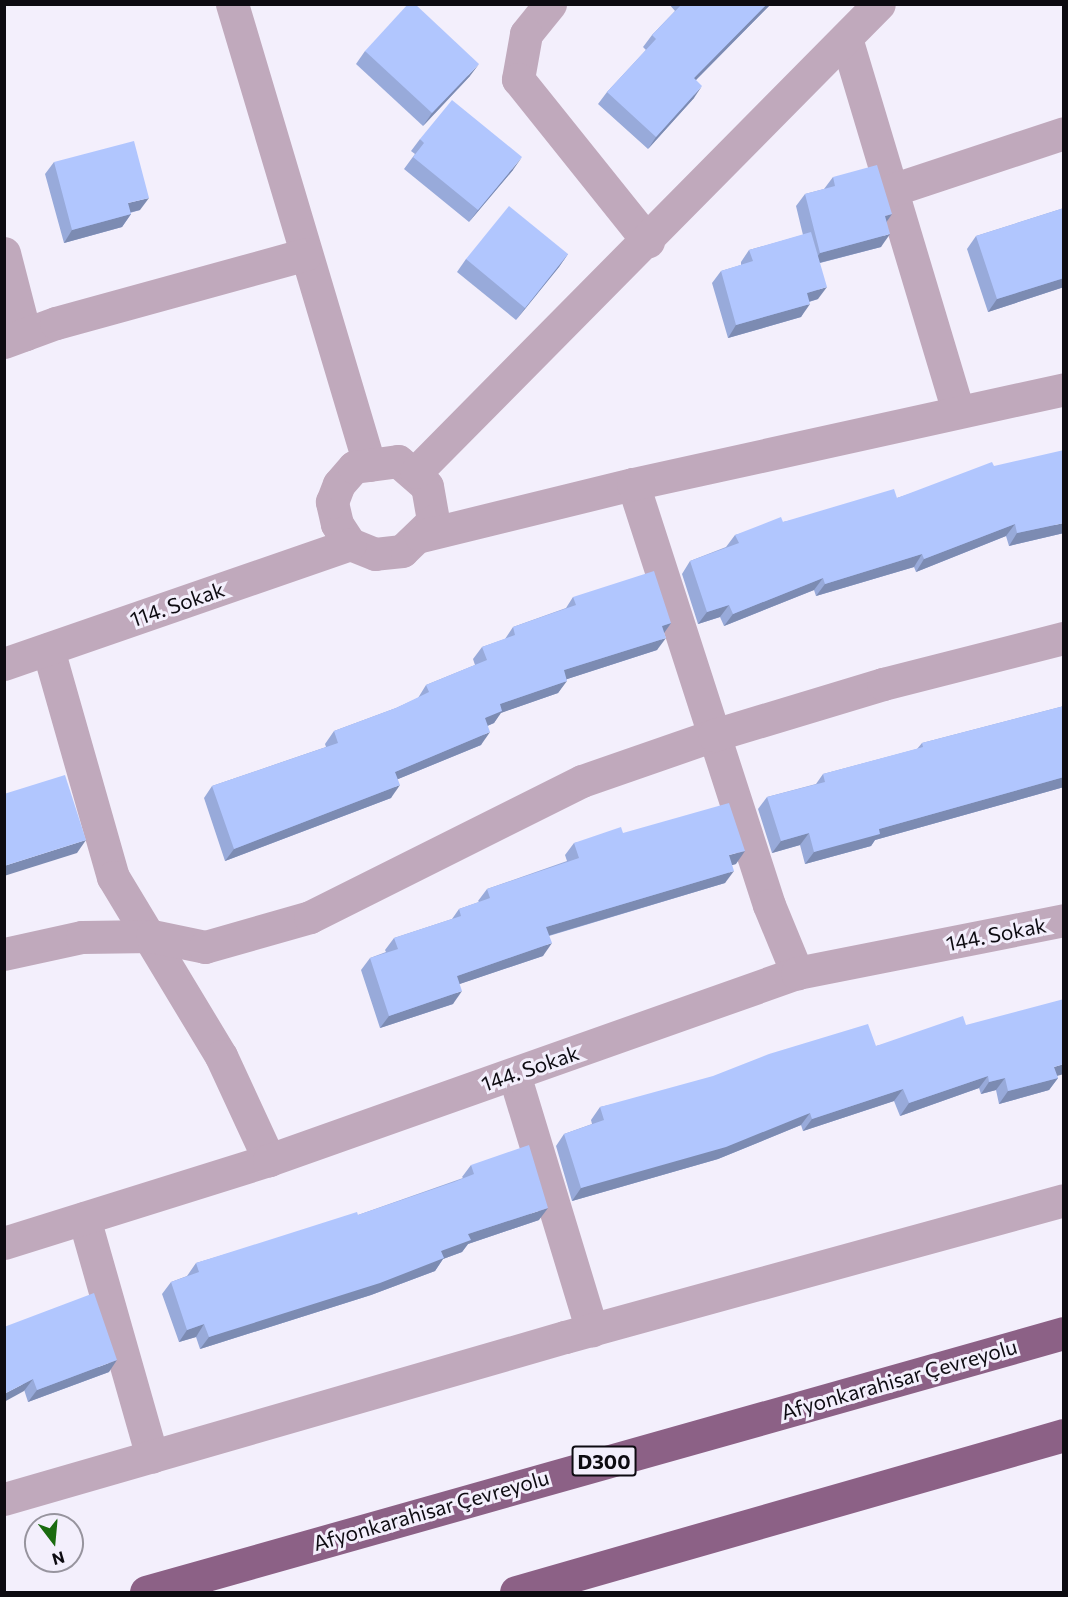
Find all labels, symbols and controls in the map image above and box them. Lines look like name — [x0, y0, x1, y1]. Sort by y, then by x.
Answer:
street label: 114. Sokak — [127, 576, 227, 632]
street label: 144. Sokak — [944, 912, 1048, 956]
street label: 144. Sokak — [478, 1040, 582, 1096]
street label: Afyonkarahisar Çevreyolu — [778, 1333, 1020, 1425]
road number: D300 — [571, 1444, 637, 1478]
street label: Afyonkarahisar Çevreyolu — [310, 1464, 552, 1556]
north arrow — [24, 1513, 84, 1573]
text: N — [50, 1548, 67, 1570]

